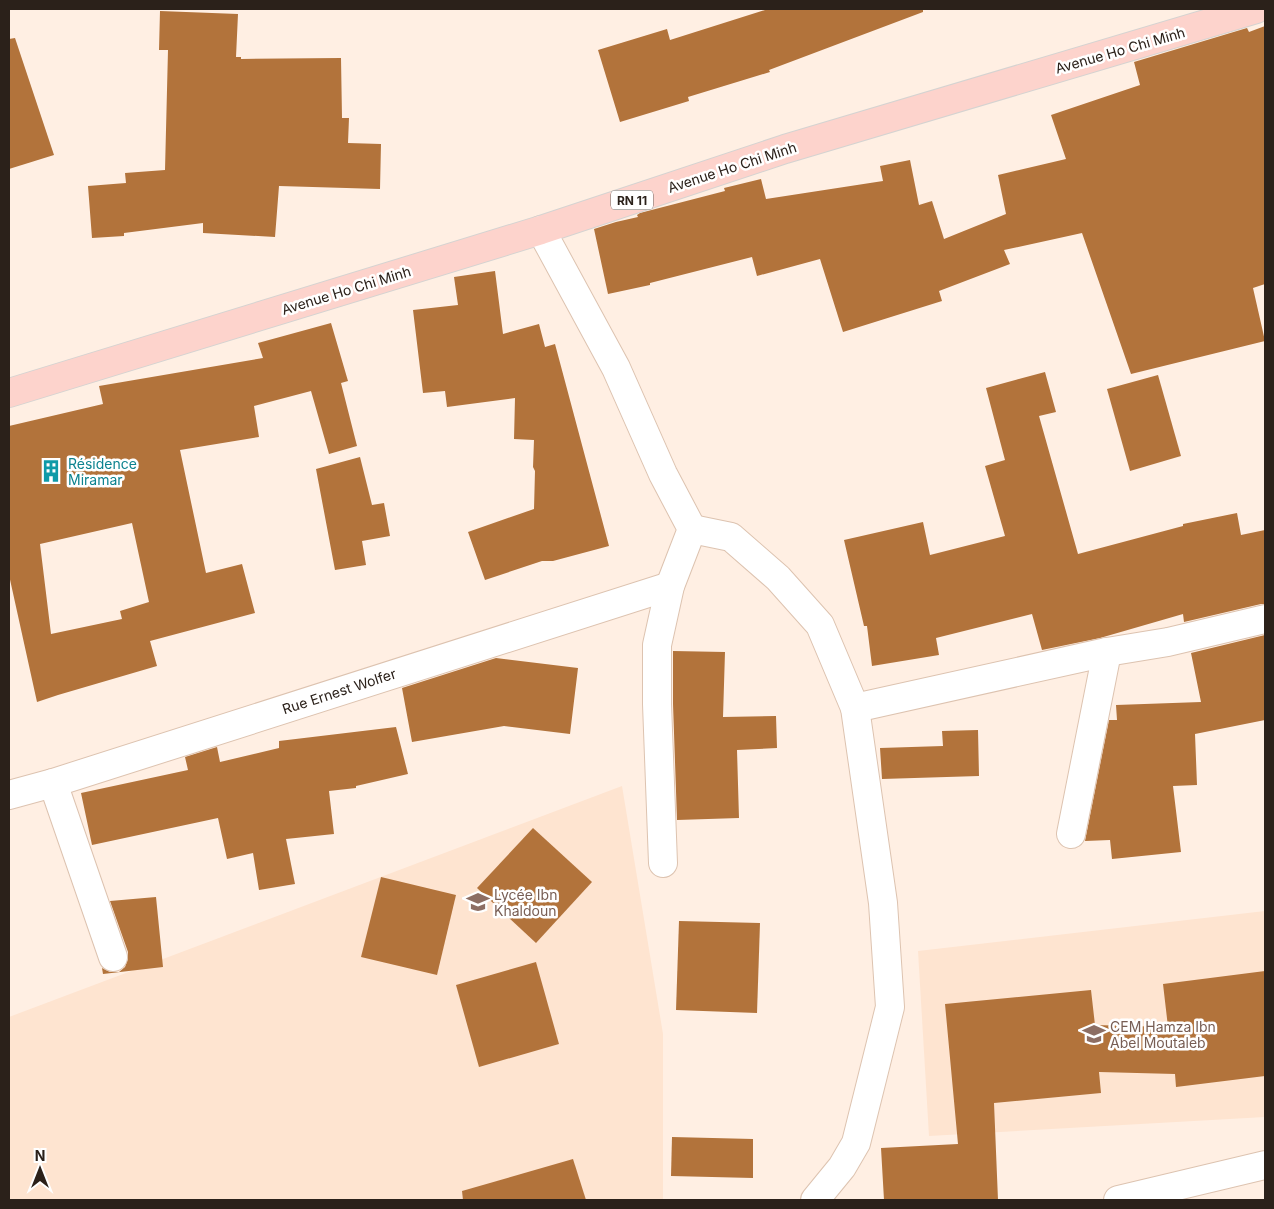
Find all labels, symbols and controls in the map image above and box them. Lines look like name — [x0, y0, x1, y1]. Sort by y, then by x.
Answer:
street label: Avenue Ho Chi Minh — [1053, 23, 1187, 77]
street label: Avenue Ho Chi Minh — [666, 138, 798, 196]
road number: RN 11 — [611, 190, 653, 210]
street label: Avenue Ho Chi Minh — [279, 262, 413, 318]
place label: Résidence Miramar — [68, 455, 137, 488]
building icon: Résidence Miramar — [38, 458, 64, 484]
street label: Rue Ernest Wolfer — [280, 665, 398, 717]
place label: Lycée Ibn Khaldoun — [494, 886, 557, 919]
school or university icon: Lycée Ibn Khaldoun — [465, 889, 491, 915]
place label: CEM Hamza Ibn Abel Moutaleb — [1110, 1018, 1216, 1051]
school or university icon: CEM Hamza Ibn Abel Moutaleb — [1081, 1021, 1107, 1047]
north arrow — [15, 1144, 65, 1194]
text: N — [35, 1147, 45, 1164]

